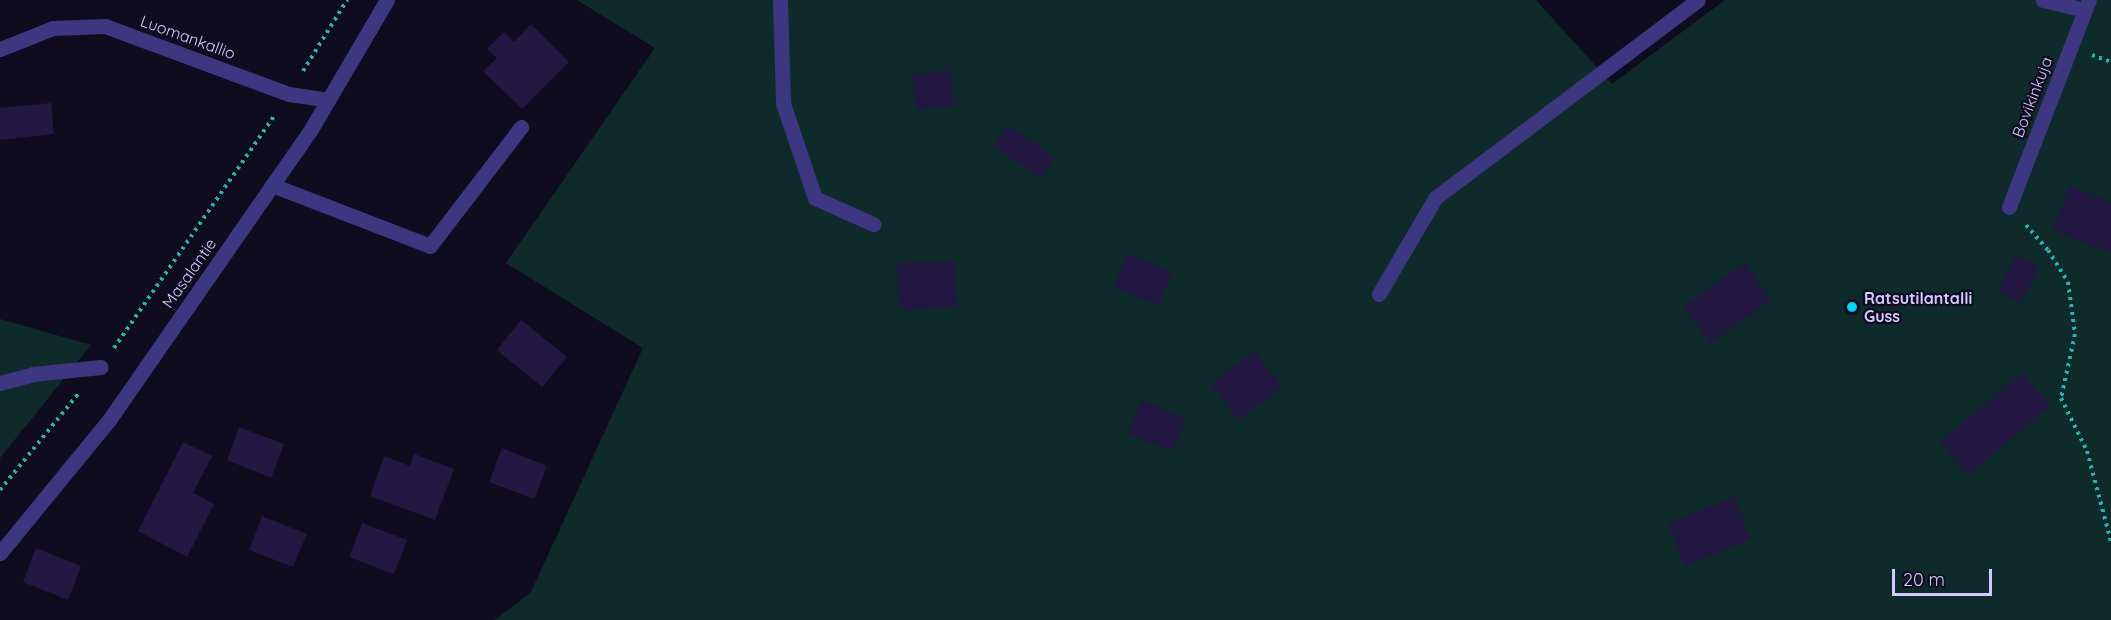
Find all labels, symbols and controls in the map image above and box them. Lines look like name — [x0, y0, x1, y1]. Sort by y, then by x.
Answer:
street label: Luomankallio — [138, 11, 238, 63]
street label: Bovikinkuja — [2008, 54, 2056, 140]
street label: Masalantie — [158, 234, 220, 312]
place label: Ratsutilantalli Guss — [1864, 288, 1972, 326]
marker: Ratsutilantalli Guss — [1845, 300, 1859, 314]
scale bar — [1895, 557, 1996, 595]
text: 20 m — [1903, 568, 1945, 591]

